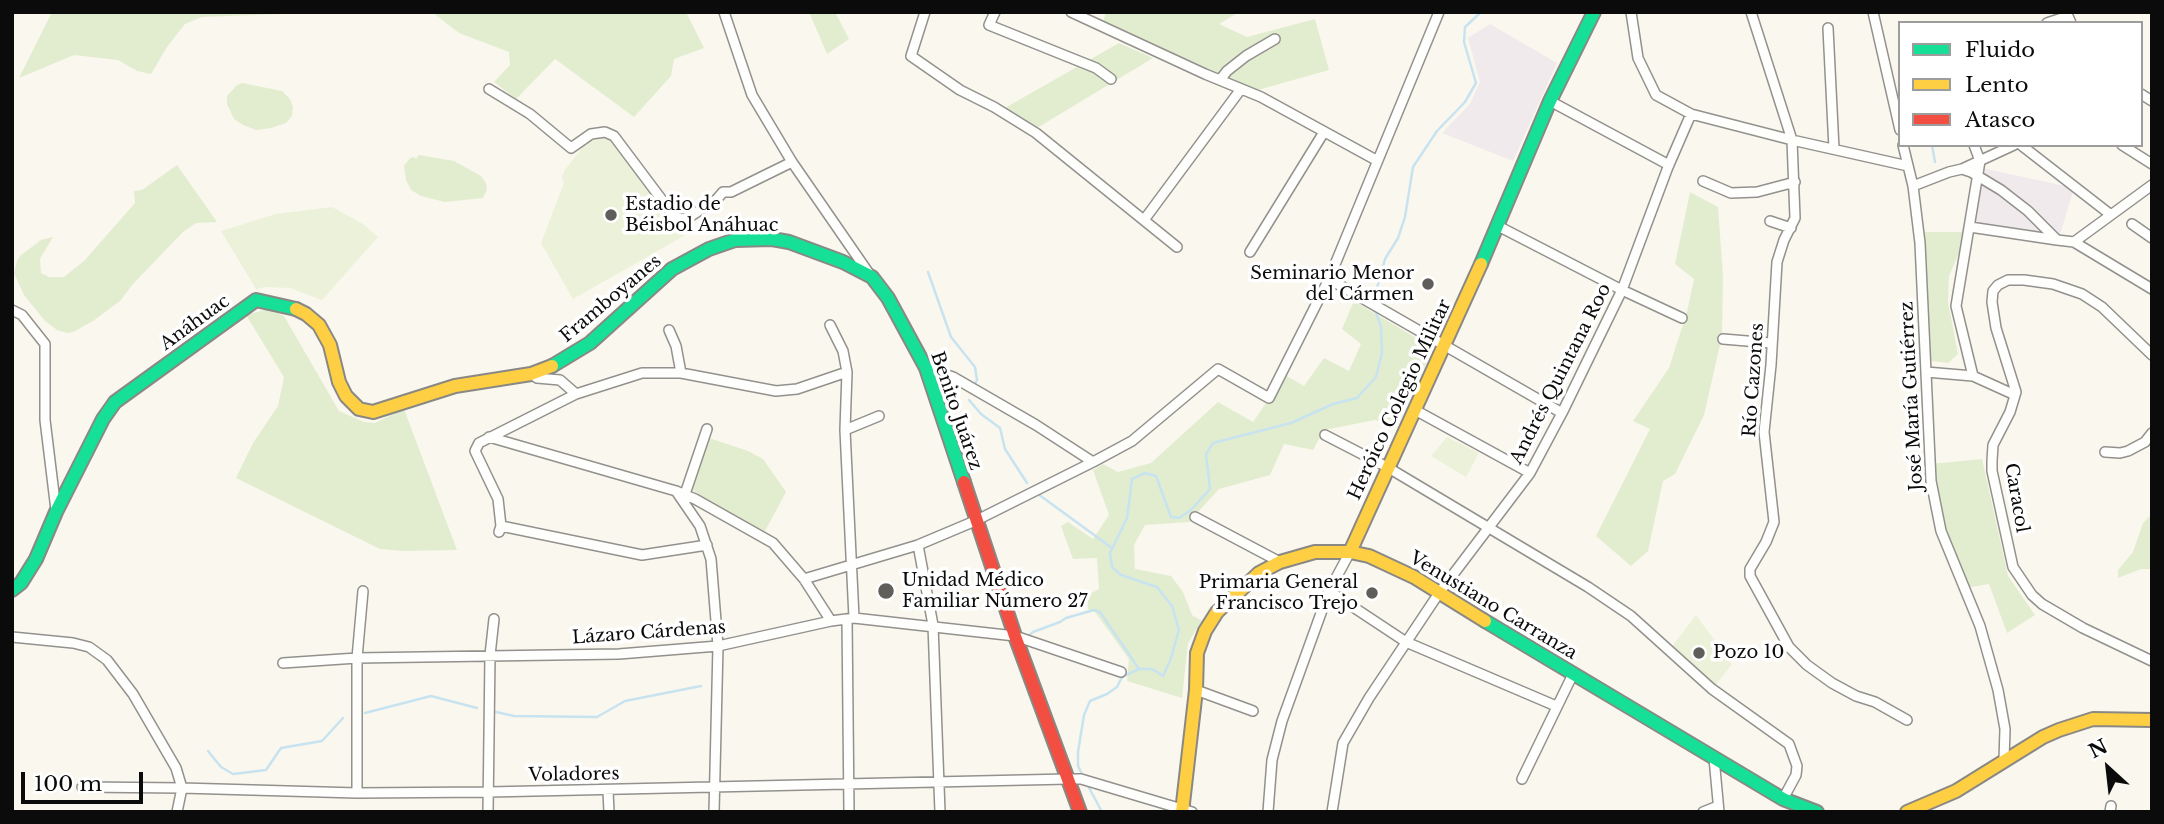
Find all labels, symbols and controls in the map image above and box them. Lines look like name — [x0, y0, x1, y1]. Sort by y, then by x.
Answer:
legend — [1898, 21, 2143, 147]
text: Fluido — [1965, 37, 2035, 63]
text: Lento — [1965, 72, 2028, 98]
text: Atasco — [1965, 107, 2035, 133]
place label: Estadio de Béisbol Anáhuac — [625, 194, 778, 236]
marker: Estadio de Béisbol Anáhuac — [603, 207, 619, 223]
street label: Framboyanes — [556, 251, 666, 347]
place label: Seminario Menor del Cármen — [1250, 263, 1414, 306]
marker: Seminario Menor del Cármen — [1420, 276, 1436, 292]
street label: Andrés Quintana Roo — [1506, 280, 1616, 468]
street label: Anáhuac — [156, 291, 234, 355]
street label: Heróico Colegio Militar — [1344, 296, 1456, 504]
street label: José María Gutiérrez — [1896, 301, 1928, 491]
street label: Río Cazones — [1739, 322, 1769, 438]
street label: Benito Juárez — [926, 349, 986, 473]
street label: Caracol — [1999, 462, 2033, 534]
street label: Venustiano Carranza — [1405, 547, 1581, 665]
place label: Unidad Médico Familiar Número 27 — [902, 570, 1087, 612]
place label: Primaria General Francisco Trejo — [1199, 572, 1358, 614]
marker: Unidad Médico Familiar Número 27 — [876, 581, 896, 601]
marker: Primaria General Francisco Trejo — [1364, 585, 1380, 601]
street label: Lázaro Cárdenas — [571, 617, 727, 649]
place label: Pozo 10 — [1713, 642, 1784, 664]
marker: Pozo 10 — [1691, 645, 1707, 661]
north arrow — [2073, 733, 2143, 803]
text: N — [2085, 735, 2111, 763]
scale bar — [24, 758, 147, 802]
street label: Voladores — [528, 763, 620, 787]
text: 100 m — [34, 771, 102, 797]

